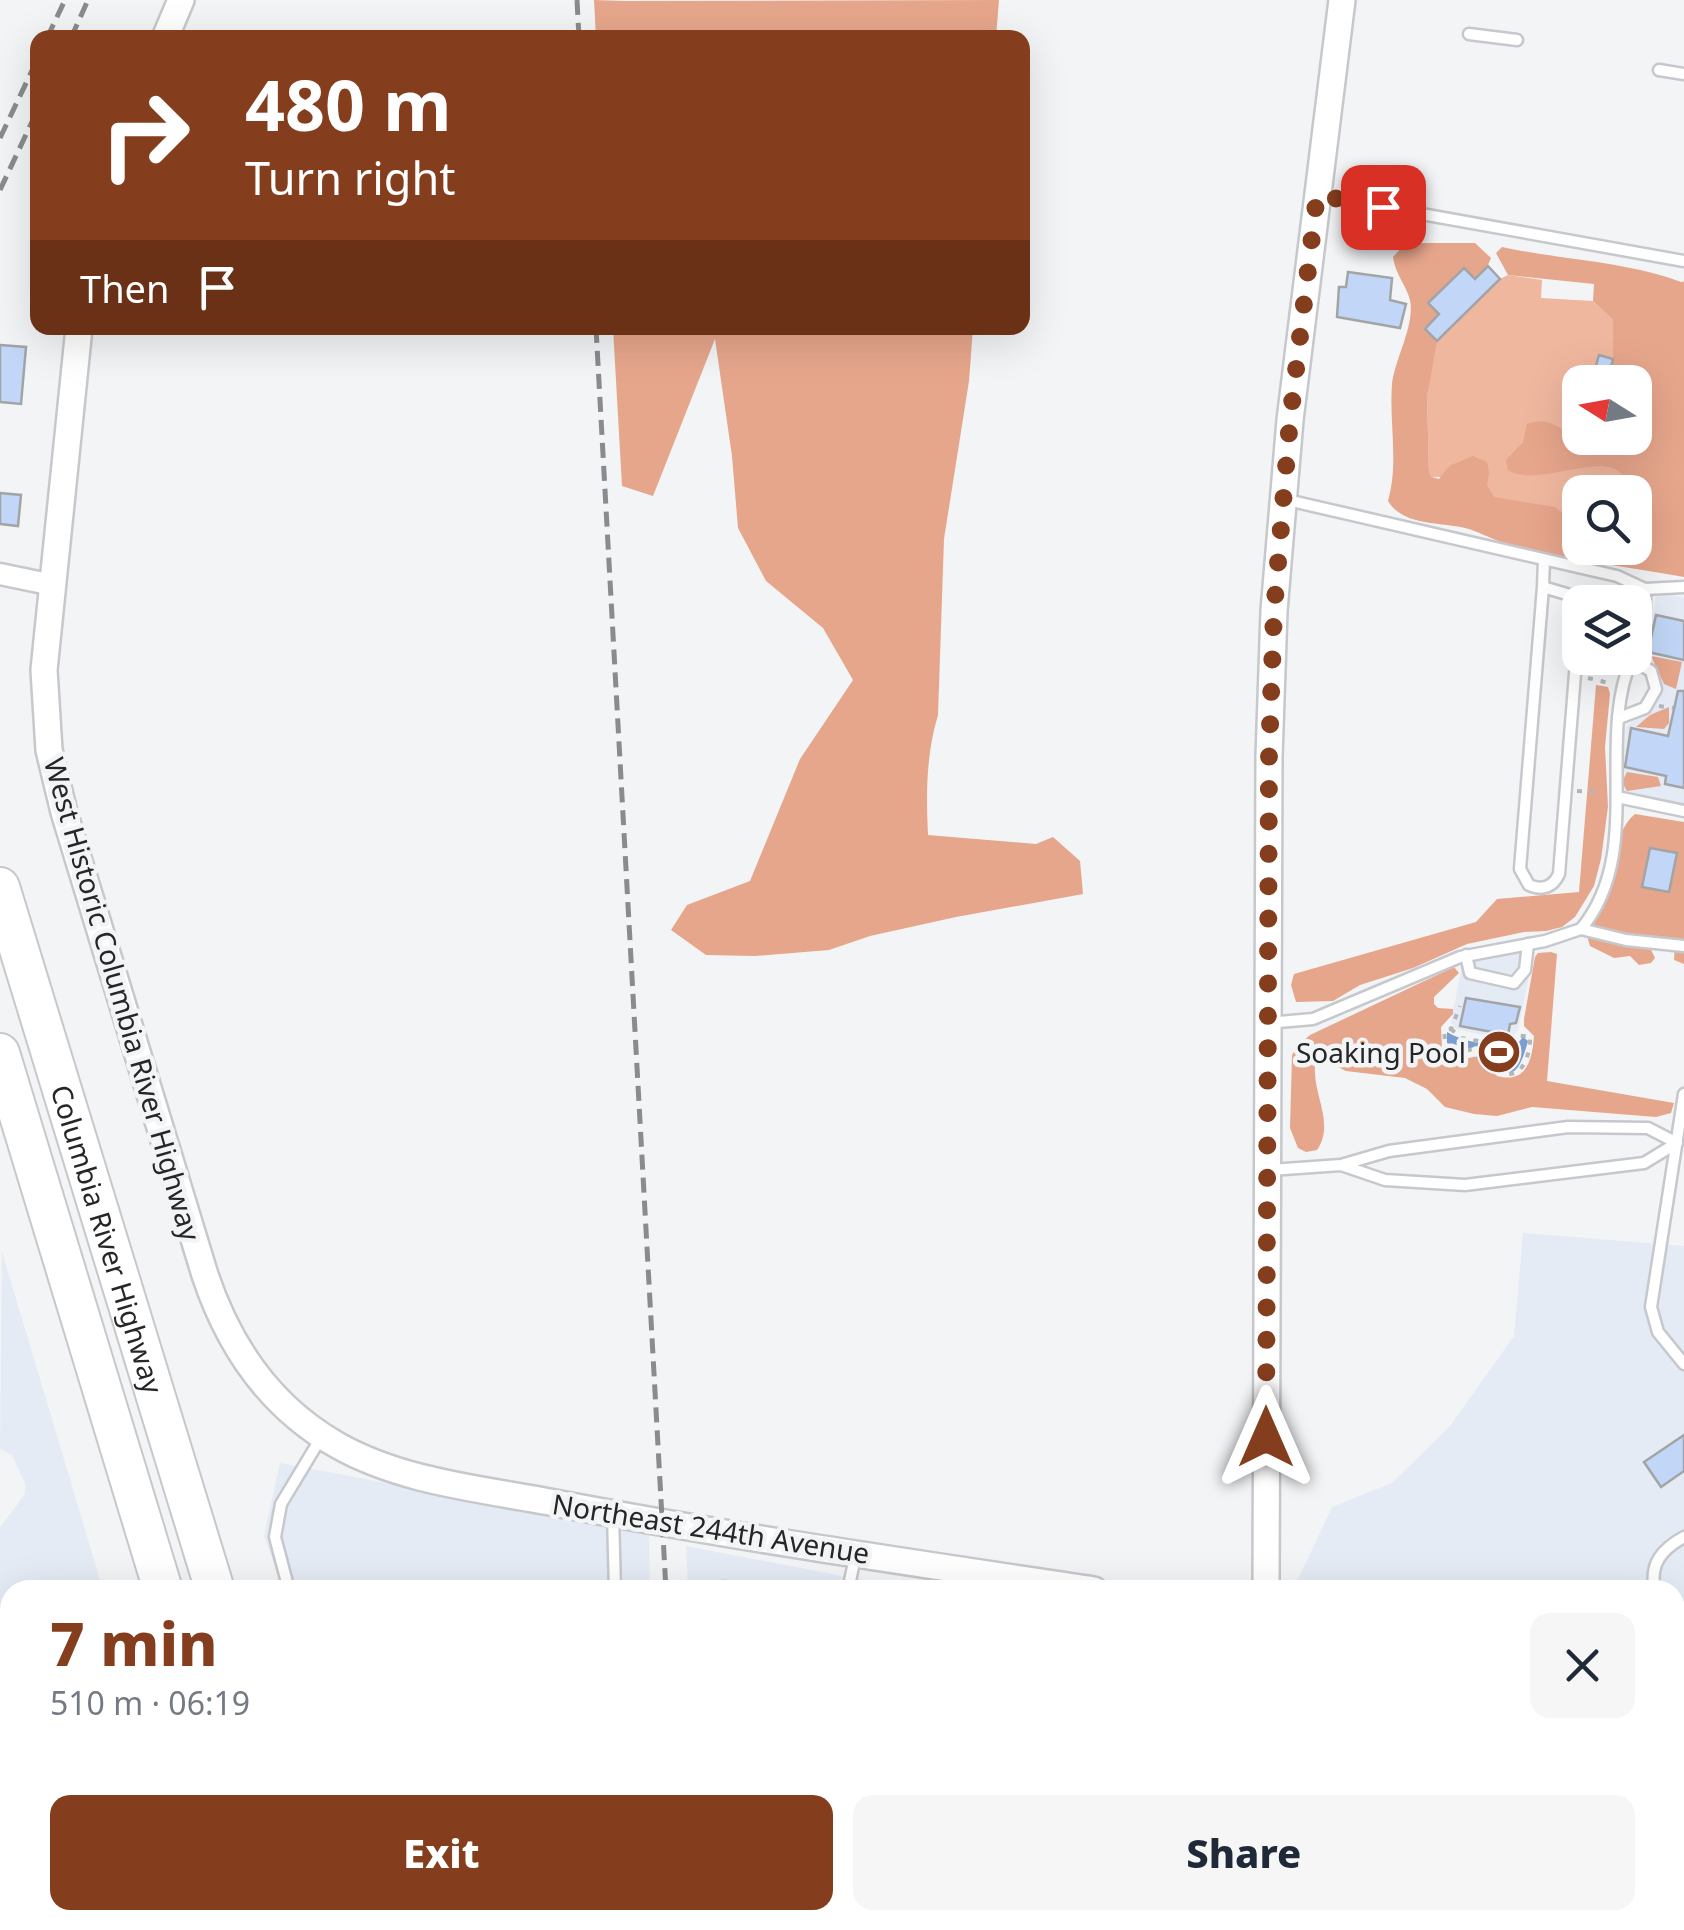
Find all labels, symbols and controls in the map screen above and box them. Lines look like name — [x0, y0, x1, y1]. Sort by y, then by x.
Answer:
text: 480 m — [245, 56, 452, 152]
icon: right — [80, 70, 210, 200]
text: Turn right — [245, 147, 456, 208]
pin — [1341, 165, 1426, 250]
icon: arrive — [1356, 180, 1411, 235]
icon: arrive — [190, 260, 245, 315]
text: Then — [80, 262, 170, 314]
north arrow — [1562, 365, 1652, 455]
map controls — [1562, 365, 1652, 675]
button: search — [1562, 475, 1652, 565]
button: layers — [1562, 585, 1652, 675]
street label: West Historic Columbia River Highway — [38, 754, 208, 1244]
sports icon: Soaking Pool — [1476, 1029, 1522, 1075]
place label: Soaking Pool — [1296, 1033, 1466, 1071]
street label: Columbia River Highway — [44, 1080, 170, 1396]
position arrow — [1214, 1385, 1318, 1489]
street label: Northeast 244th Avenue — [550, 1484, 872, 1572]
text: 7 min — [50, 1602, 218, 1684]
button: close — [1530, 1613, 1635, 1718]
text: 510 m · 06:19 — [50, 1681, 250, 1724]
button: Exit — [50, 1795, 833, 1910]
button: Share — [853, 1795, 1635, 1910]

